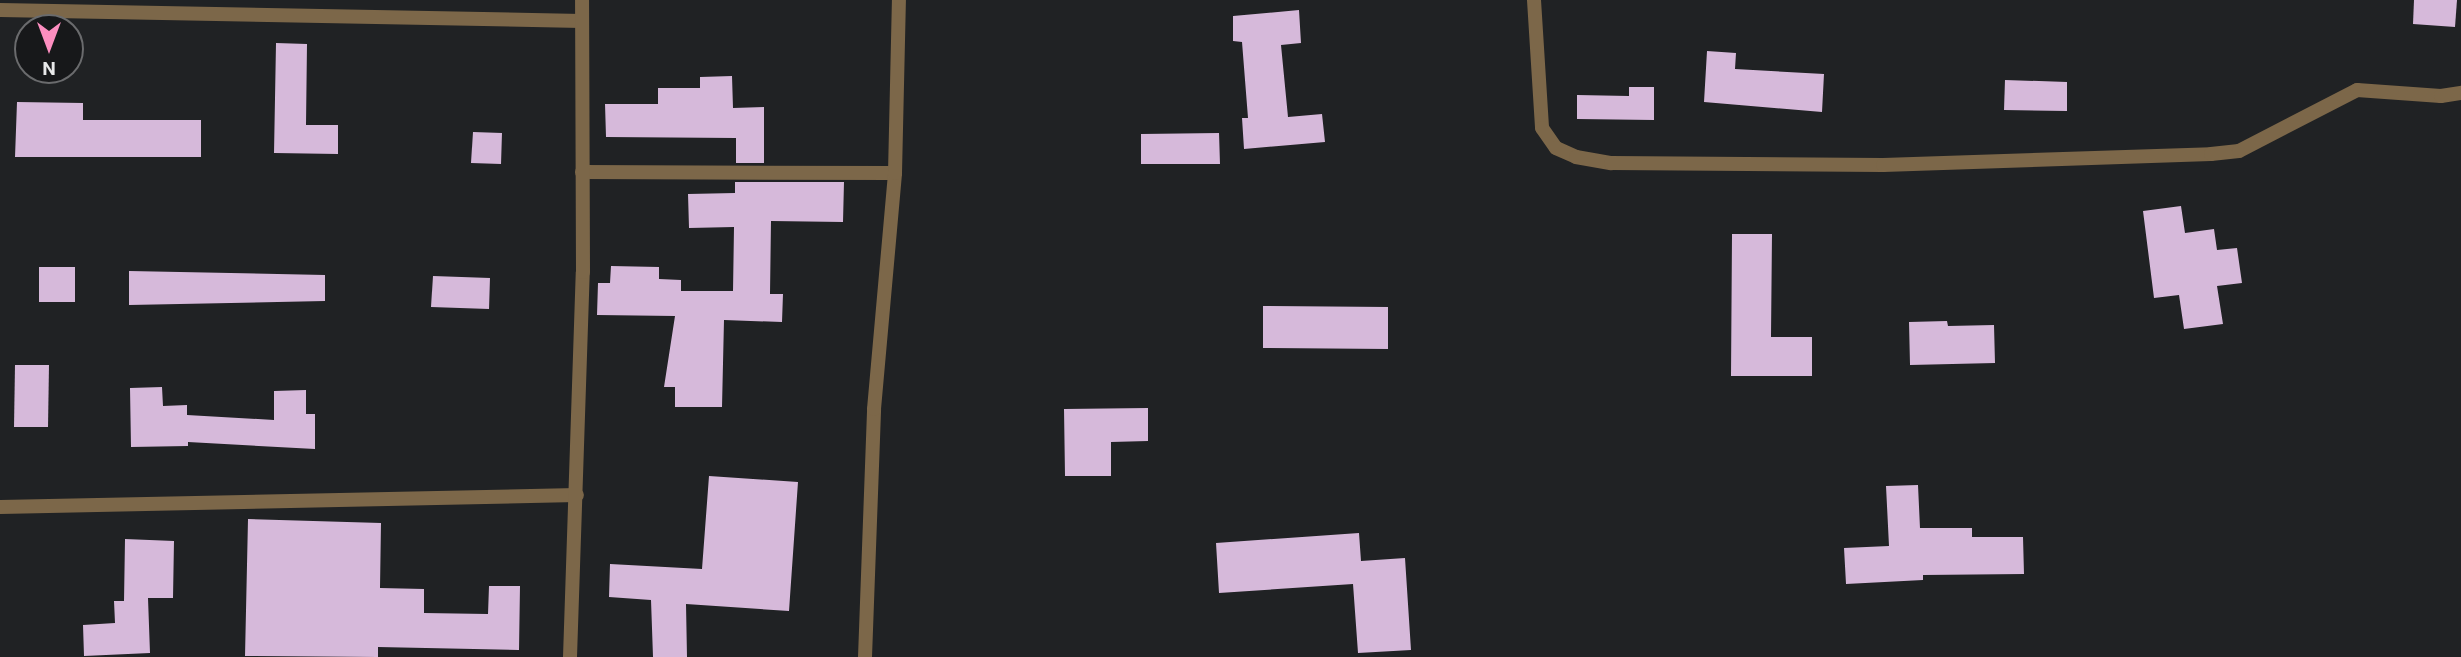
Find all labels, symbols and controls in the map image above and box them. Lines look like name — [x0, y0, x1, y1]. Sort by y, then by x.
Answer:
north arrow — [14, 14, 84, 84]
text: N — [42, 57, 56, 80]

